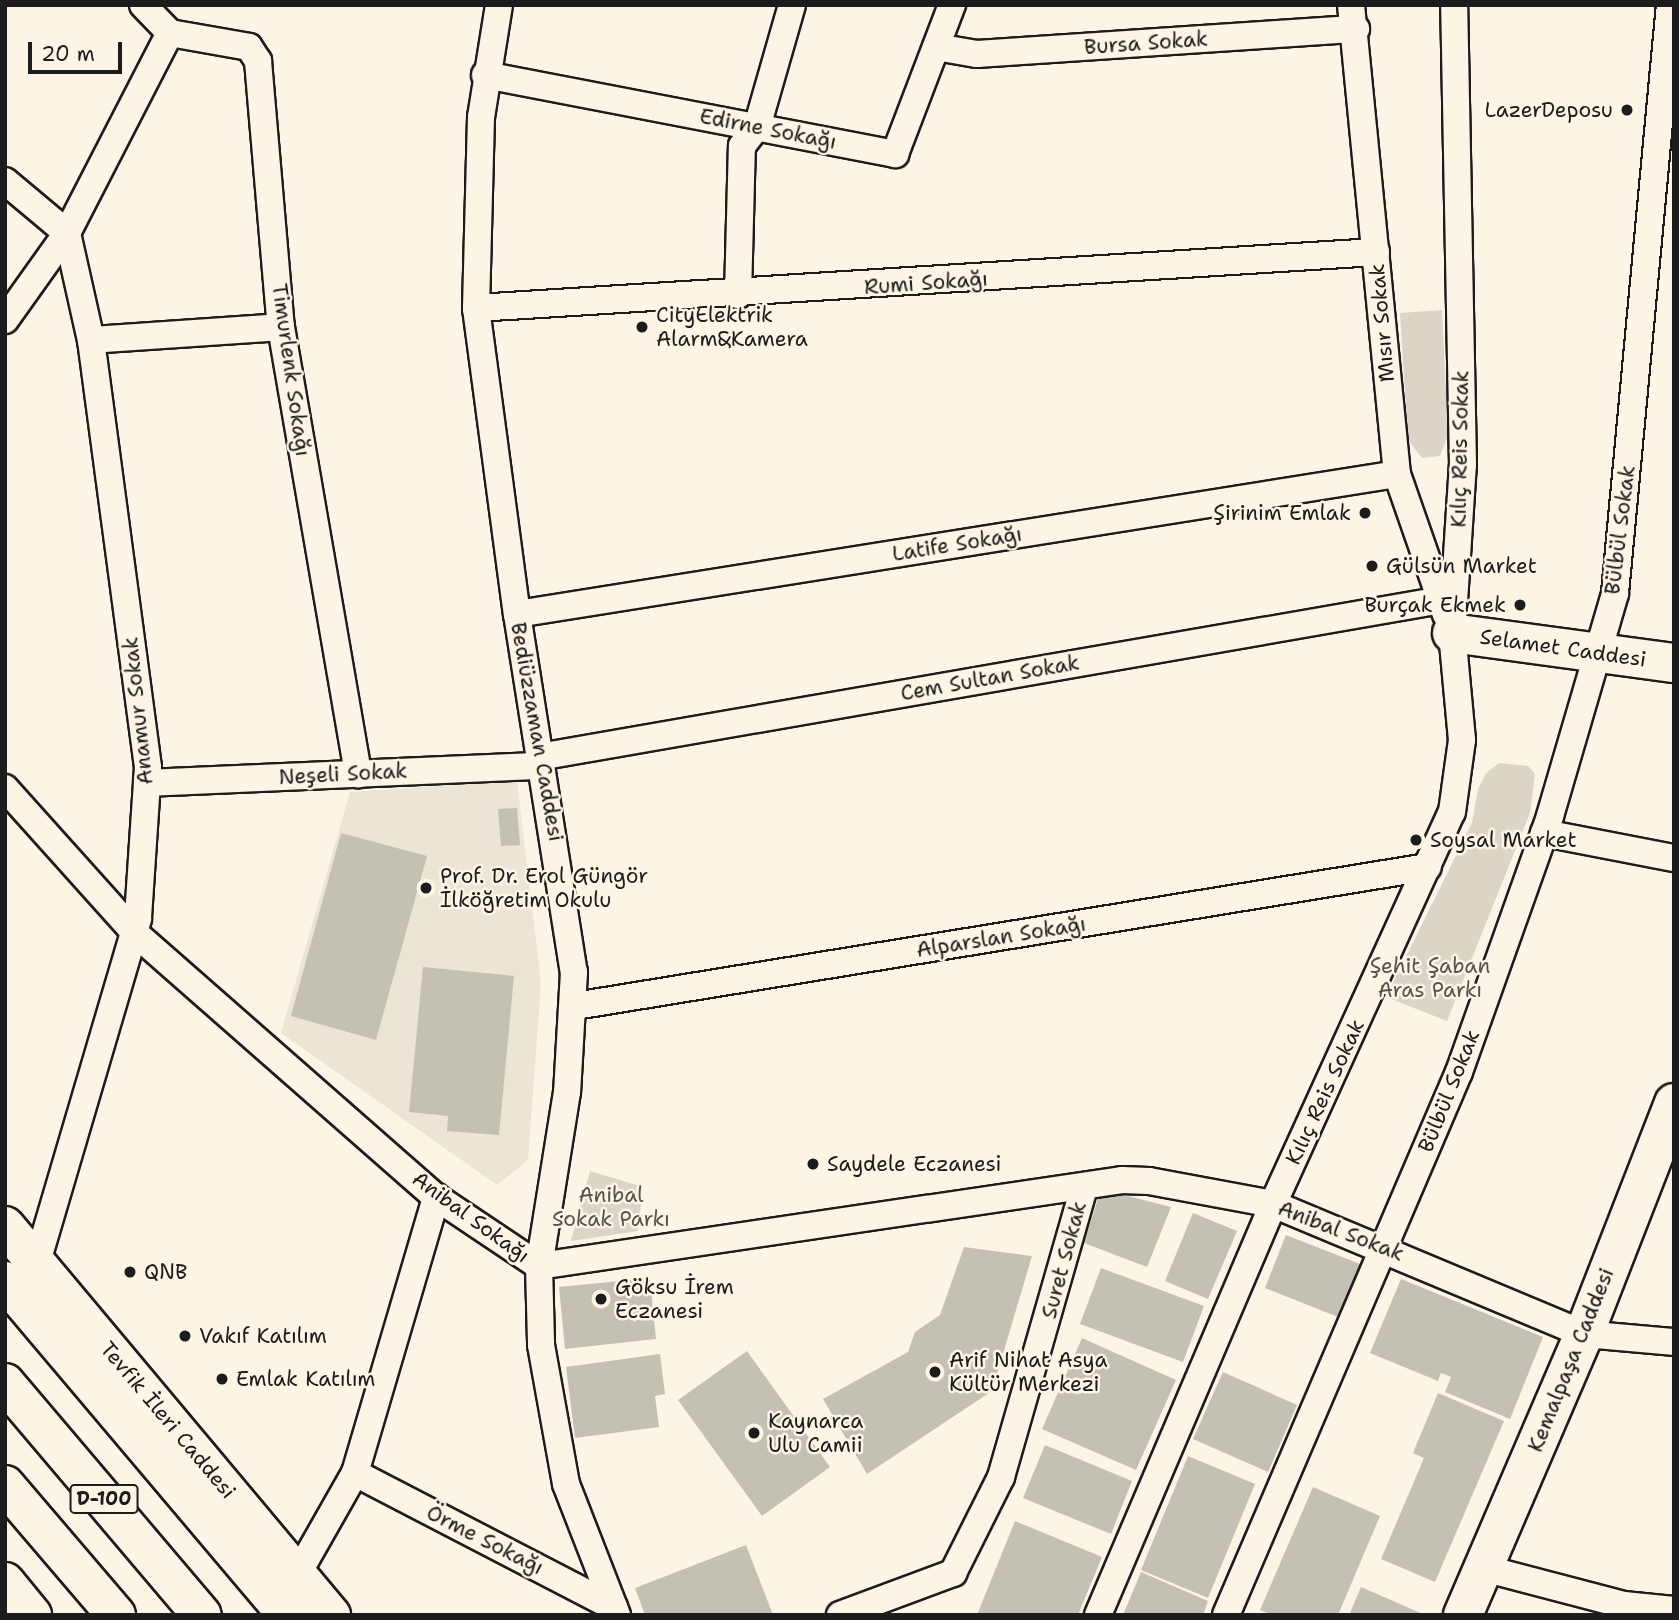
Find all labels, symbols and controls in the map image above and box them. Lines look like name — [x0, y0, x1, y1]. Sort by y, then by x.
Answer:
street label: Bursa Sokak — [1083, 26, 1209, 60]
scale bar — [32, 28, 126, 72]
text: 20 m — [41, 40, 95, 68]
place label: LazerDeposu — [1484, 97, 1613, 123]
marker: LazerDeposu — [1619, 102, 1635, 118]
street label: Edirne Sokağı — [697, 103, 839, 155]
street label: Mısır Sokak — [1364, 263, 1400, 383]
street label: Rumi Sokağı — [863, 266, 989, 300]
street label: Timurlenk Sokağı — [266, 282, 316, 458]
place label: CityElektrik Alarm&Kamera — [656, 302, 808, 352]
marker: CityElektrik Alarm&Kamera — [634, 319, 650, 335]
street label: Kılıç Reis Sokak — [1446, 370, 1474, 528]
street label: Bülbül Sokak — [1600, 464, 1640, 596]
place label: Şirinim Emlak — [1213, 500, 1351, 526]
marker: Şirinim Emlak — [1357, 505, 1373, 521]
street label: Latife Sokağı — [890, 521, 1024, 567]
place label: Gülsün Market — [1386, 553, 1537, 579]
marker: Gülsün Market — [1364, 558, 1380, 574]
place label: Burçak Ekmek — [1364, 592, 1506, 618]
marker: Burçak Ekmek — [1512, 597, 1528, 613]
street label: Bediüzzaman Caddesi — [505, 620, 569, 844]
street label: Selamet Caddesi — [1478, 624, 1648, 672]
street label: Anamur Sokak — [118, 636, 158, 786]
street label: Cem Sultan Sokak — [899, 650, 1081, 706]
street label: Neşeli Sokak — [278, 758, 408, 790]
place label: Soysal Market — [1430, 827, 1577, 853]
marker: Soysal Market — [1408, 832, 1424, 848]
place label: Prof. Dr. Erol Güngör İlköğretim Okulu — [440, 863, 648, 913]
marker: Prof. Dr. Erol Güngör İlköğretim Okulu — [418, 880, 434, 896]
street label: Alparslan Sokağı — [914, 911, 1088, 963]
park label: Şehit Şaban Aras Parkı — [1370, 953, 1490, 1003]
street label: Kılıç Reis Sokak — [1280, 1015, 1370, 1169]
street label: Bülbül Sokak — [1413, 1026, 1485, 1156]
place label: Saydele Eczanesi — [827, 1151, 1001, 1177]
marker: Saydele Eczanesi — [805, 1156, 821, 1172]
street label: Anibal Sokağı — [407, 1166, 535, 1268]
park label: Anibal Sokak Parkı — [552, 1182, 670, 1232]
street label: Anibal Sokak — [1275, 1195, 1407, 1267]
street label: Suret Sokak — [1036, 1199, 1092, 1321]
place label: QNB — [144, 1259, 187, 1285]
marker: QNB — [122, 1264, 138, 1280]
street label: Kemalpaşa Caddesi — [1523, 1264, 1619, 1456]
place label: Göksu İrem Eczanesi — [615, 1274, 734, 1324]
marker: Göksu İrem Eczanesi — [593, 1291, 609, 1307]
place label: Vakıf Katılım — [199, 1323, 327, 1349]
marker: Vakıf Katılım — [177, 1328, 193, 1344]
street label: Tevfik İleri Caddesi — [95, 1336, 241, 1504]
place label: Arif Nihat Asya Kültür Merkezi — [949, 1347, 1107, 1397]
marker: Arif Nihat Asya Kültür Merkezi — [927, 1364, 943, 1380]
place label: Emlak Katılım — [236, 1366, 375, 1392]
marker: Emlak Katılım — [214, 1371, 230, 1387]
place label: Kaynarca Ulu Camii — [768, 1408, 863, 1458]
marker: Kaynarca Ulu Camii — [746, 1425, 762, 1441]
road number: D-100 — [69, 1484, 139, 1514]
street label: Örme Sokağı — [422, 1500, 548, 1580]

